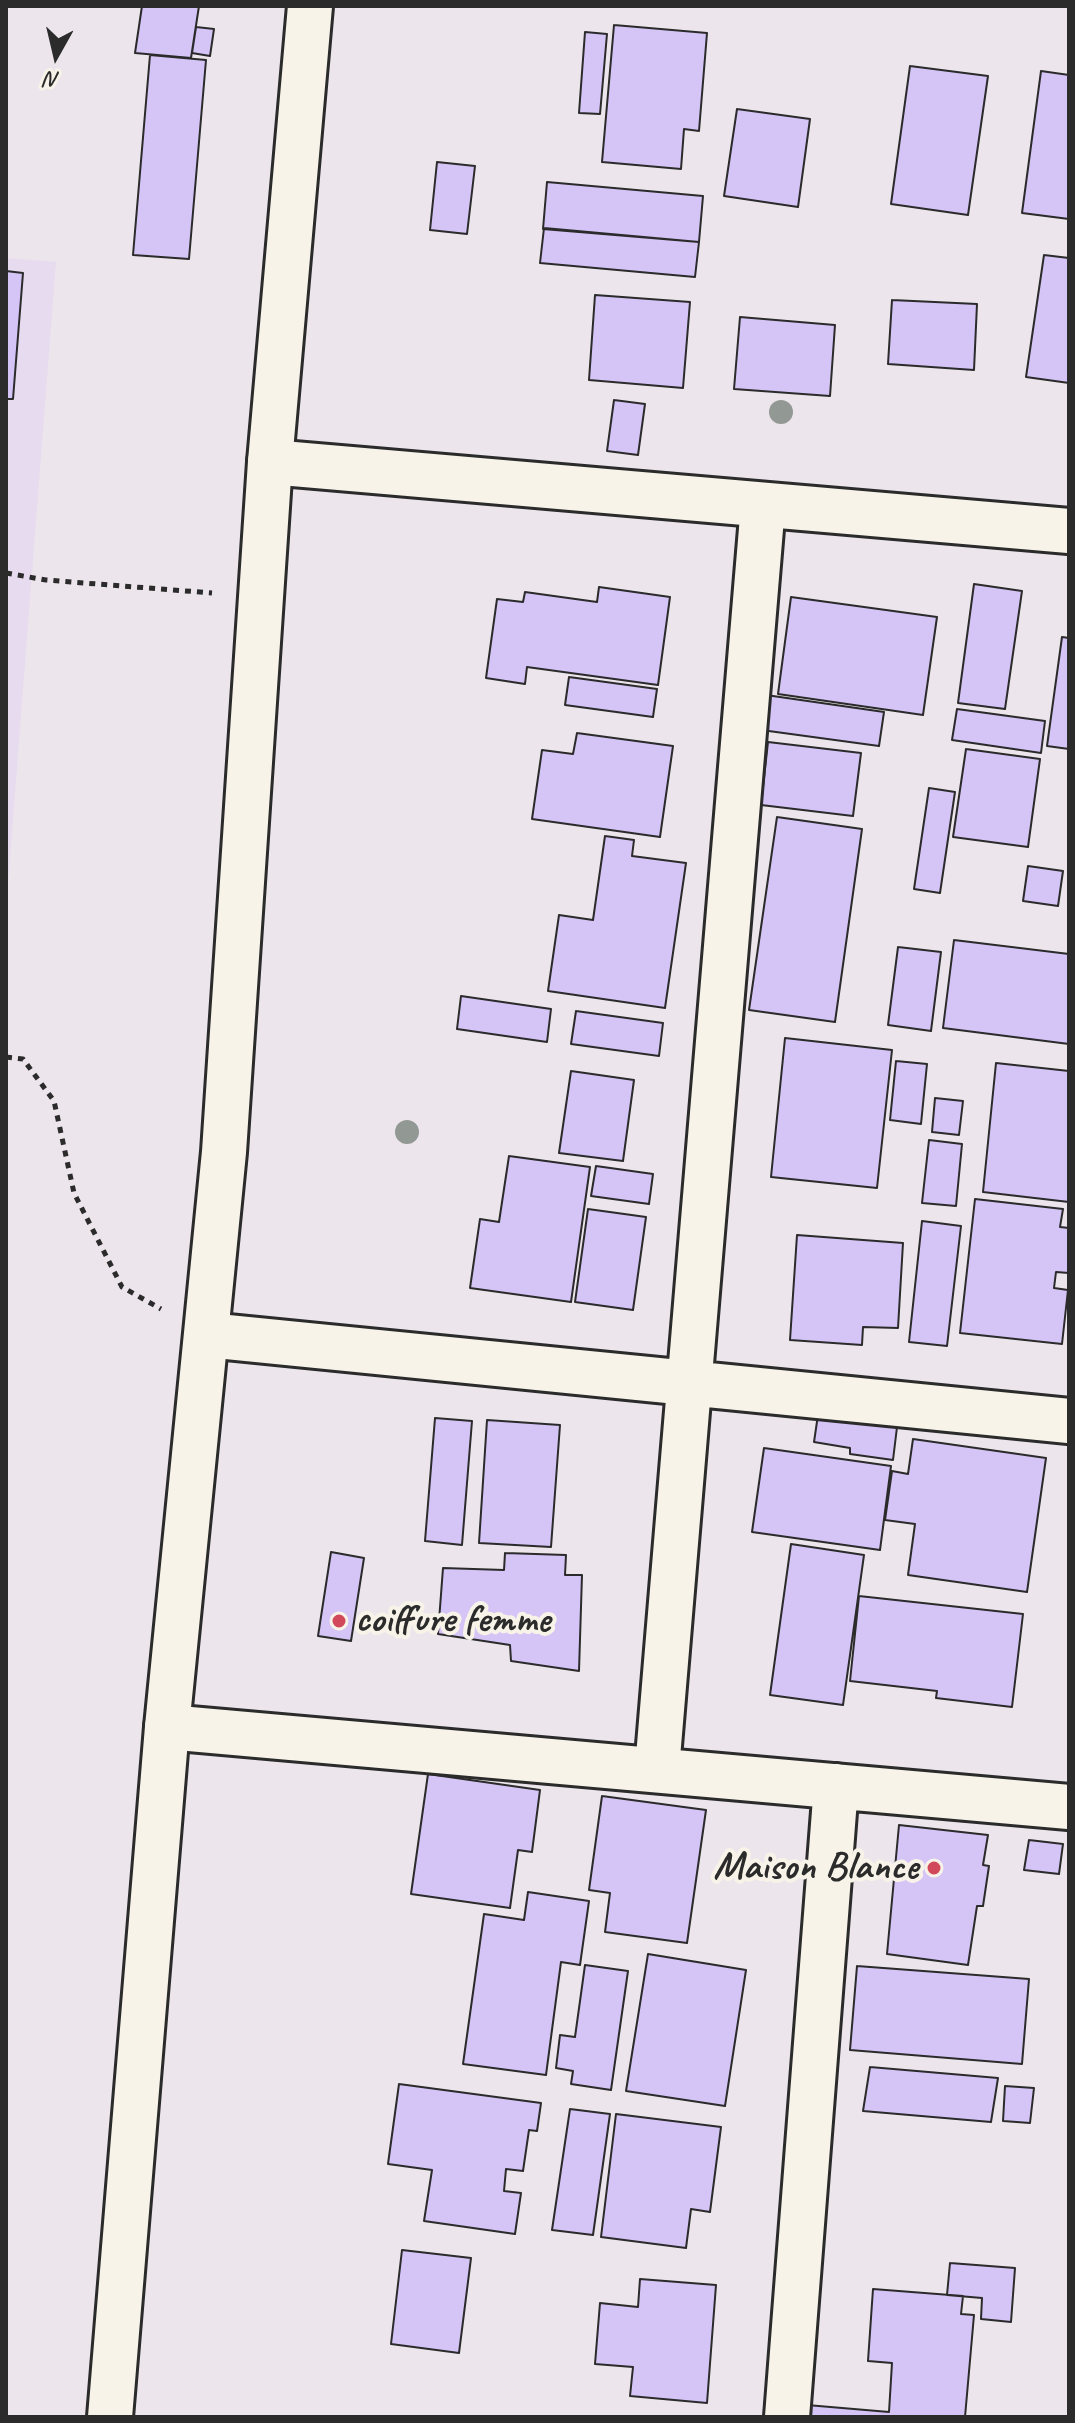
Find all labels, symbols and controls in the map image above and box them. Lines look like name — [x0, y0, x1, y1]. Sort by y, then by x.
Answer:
north arrow — [16, 16, 96, 96]
text: N — [44, 65, 61, 95]
place label: coiffure femme — [355, 1597, 550, 1645]
marker: coiffure femme — [330, 1612, 348, 1630]
place label: Maison Blance — [713, 1844, 918, 1892]
marker: Maison Blance — [925, 1859, 943, 1877]

